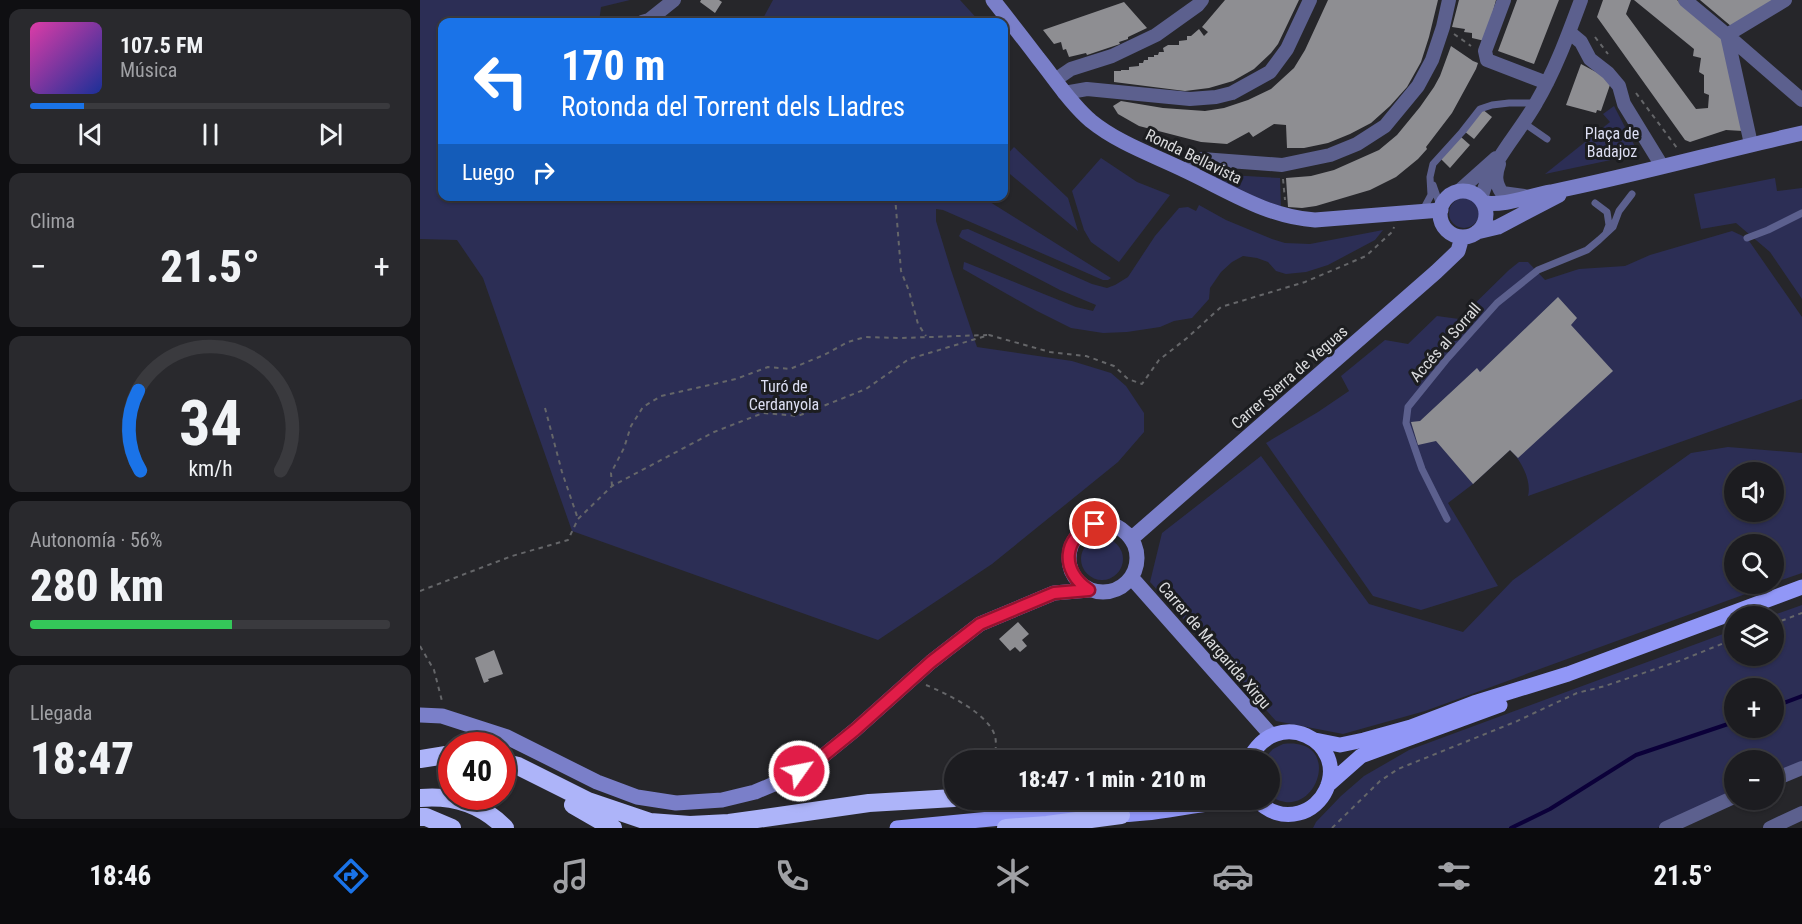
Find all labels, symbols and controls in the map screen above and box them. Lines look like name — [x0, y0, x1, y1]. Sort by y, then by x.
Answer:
text: 107.5 FM — [120, 33, 203, 58]
text: 170 m — [561, 41, 666, 90]
icon: left — [462, 42, 540, 120]
text: Música — [120, 58, 177, 82]
text: Rotonda del Torrent dels Lladres — [561, 91, 905, 123]
icon: previous — [74, 118, 107, 151]
icon: pause — [194, 118, 227, 151]
icon: next — [314, 118, 347, 151]
park label: Plaça de Badajoz — [1585, 124, 1639, 161]
street label: Ronda Bellavista — [1142, 125, 1245, 188]
icon: right — [527, 156, 560, 189]
text: Luego — [462, 160, 515, 185]
text: Clima — [30, 209, 75, 233]
text: 21.5° — [160, 240, 260, 293]
text: − — [30, 247, 47, 286]
text: + — [374, 247, 390, 286]
street label: Accés al Sorrall — [1406, 299, 1485, 386]
street label: Carrer Sierra de Yeguas — [1227, 322, 1351, 433]
park label: Turó de Cerdanyola — [749, 377, 819, 414]
text: 34 — [178, 387, 242, 460]
text: km/h — [188, 456, 232, 481]
map controls — [1724, 462, 1784, 810]
button: sound — [1724, 462, 1784, 522]
pin — [1069, 498, 1120, 549]
icon: arrive — [1078, 507, 1111, 540]
text: Autonomía · 56% — [30, 528, 162, 552]
button: search — [1724, 534, 1784, 594]
text: 280 km — [30, 559, 164, 612]
street label: Carrer de Margarida Xirgu — [1154, 578, 1275, 713]
button: layers — [1724, 606, 1784, 666]
button: + — [1724, 678, 1784, 738]
text: Llegada — [30, 701, 92, 725]
text: 18:47 — [30, 732, 134, 785]
speed limit sign: 40 — [438, 732, 516, 810]
position arrow — [767, 739, 831, 803]
button: − — [1724, 750, 1784, 810]
text: 18:47 · 1 min · 210 m — [1018, 767, 1206, 792]
icon: directions — [330, 855, 372, 897]
icon: music — [550, 855, 592, 897]
icon: phone — [771, 855, 813, 897]
icon: climate — [992, 855, 1034, 897]
icon: car — [1212, 855, 1254, 897]
icon: filters — [1433, 855, 1475, 897]
text: 18:46 — [89, 860, 151, 892]
text: 21.5° — [1653, 860, 1713, 892]

